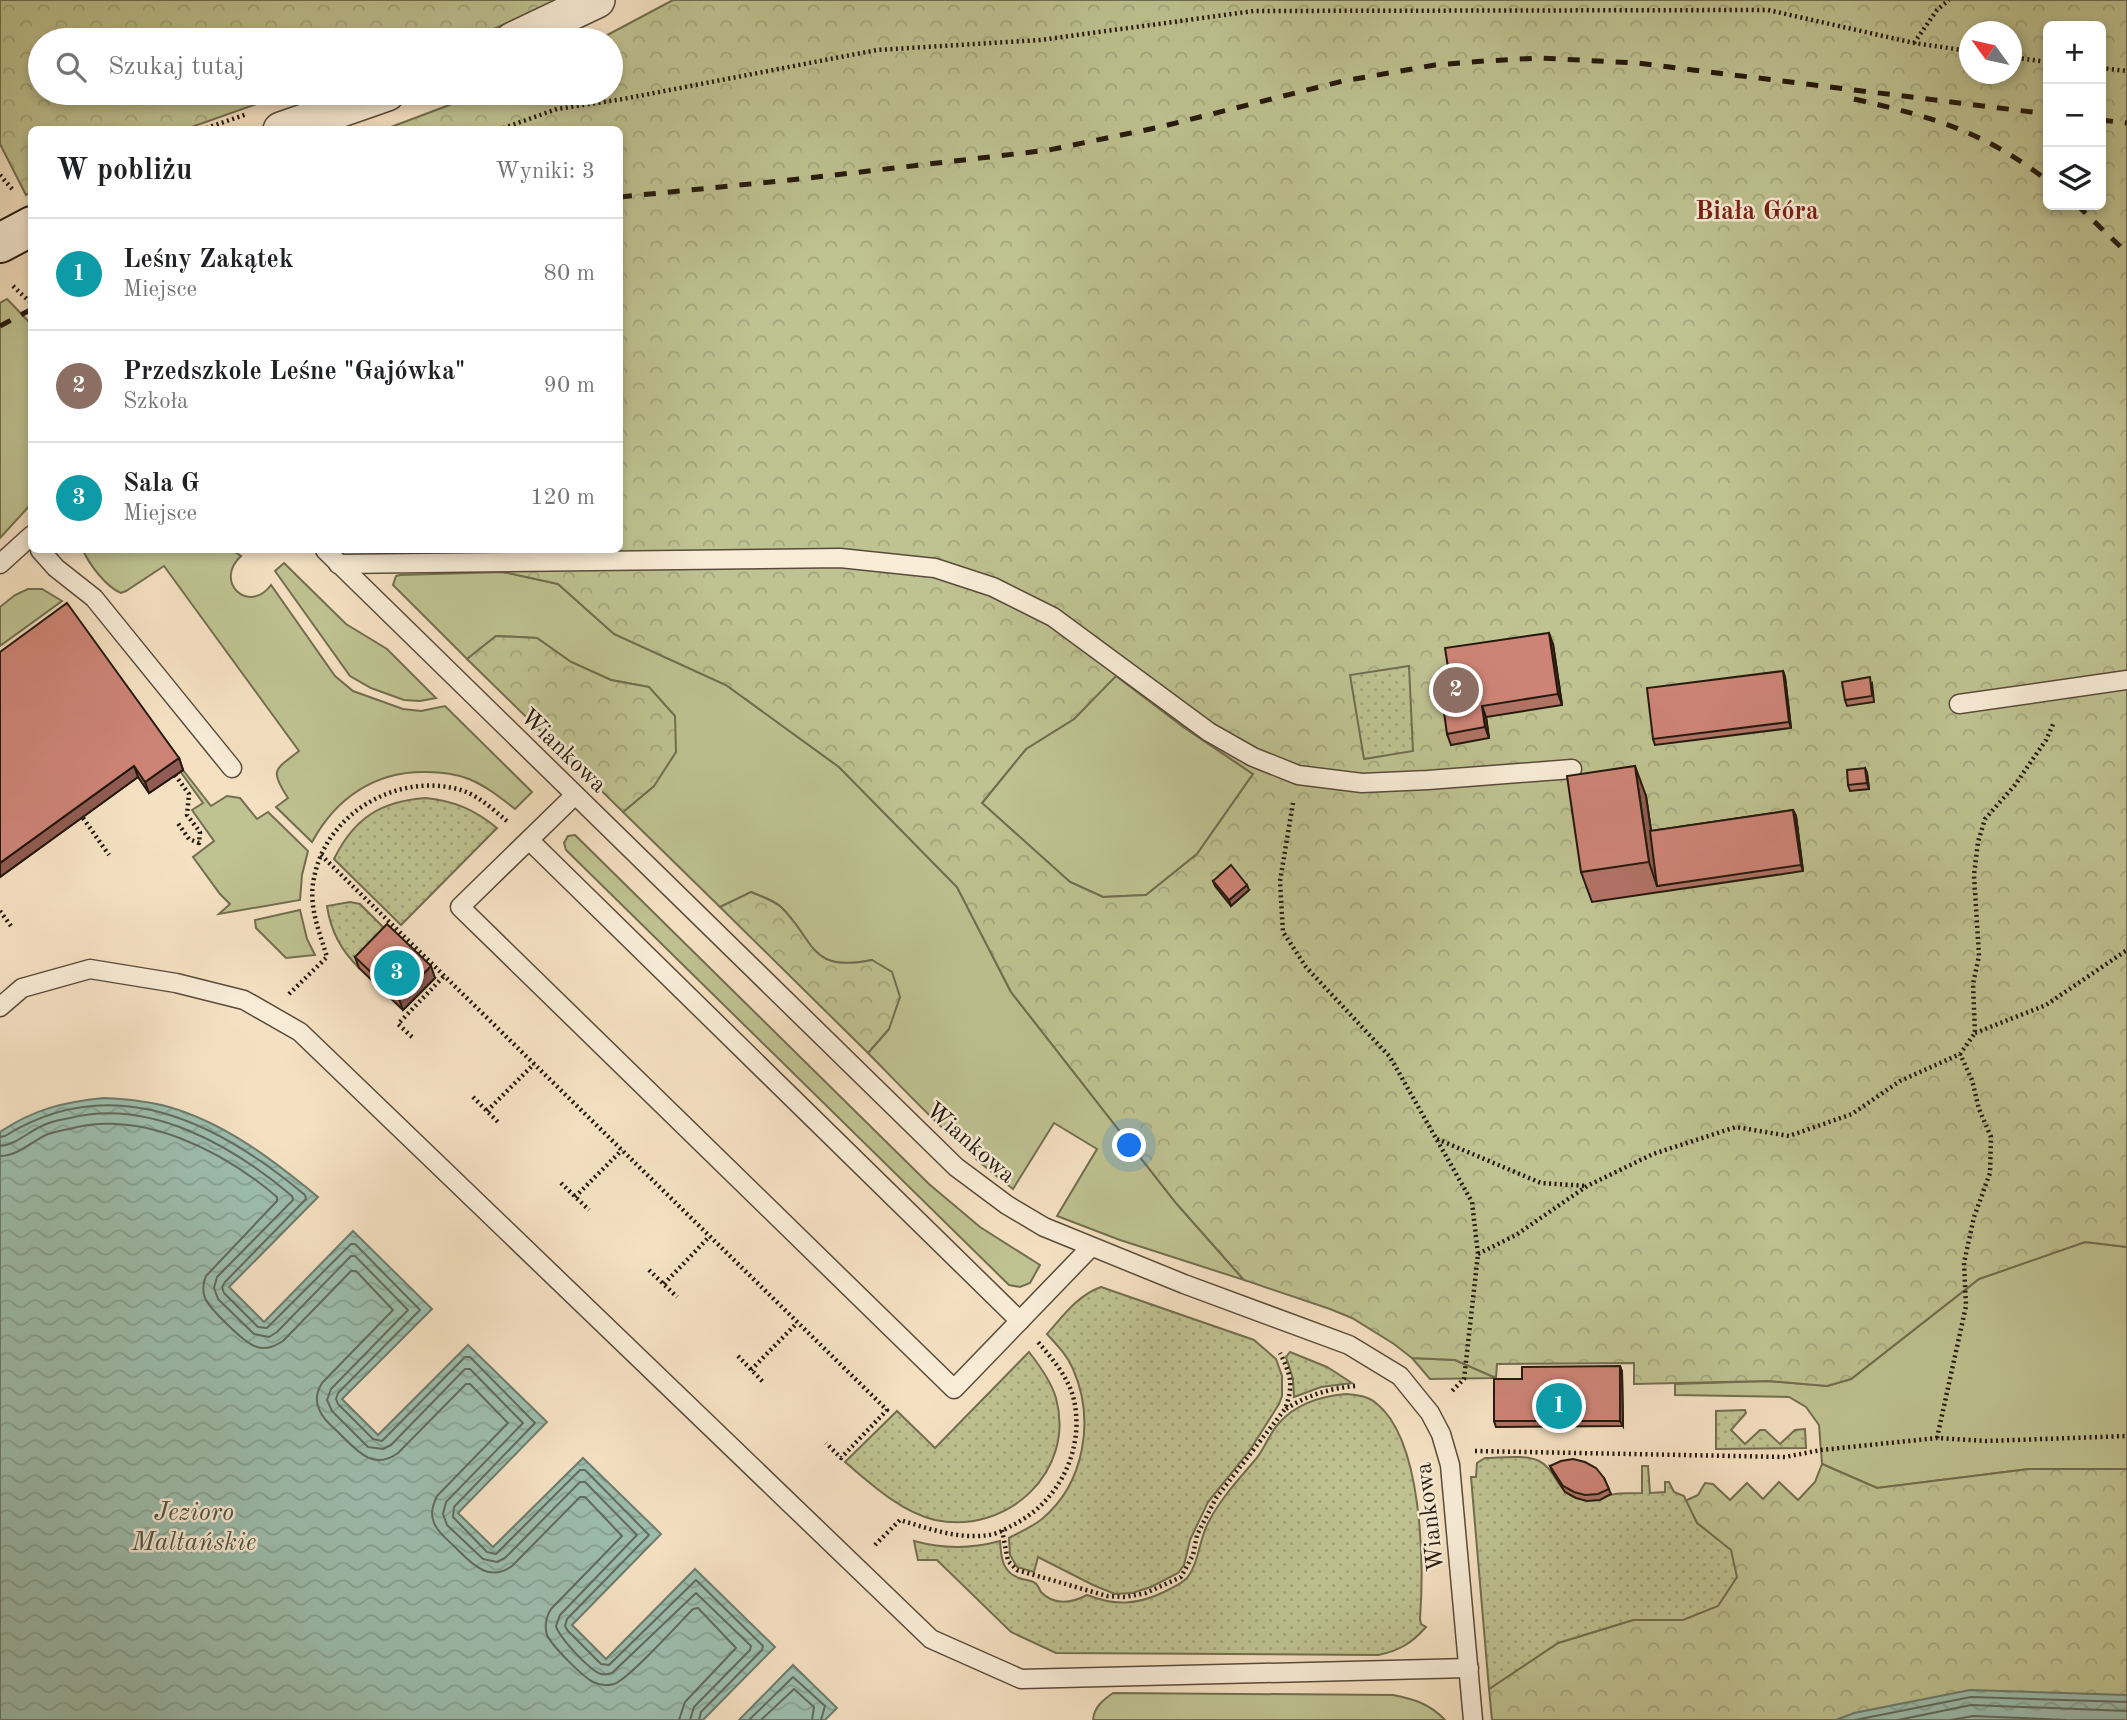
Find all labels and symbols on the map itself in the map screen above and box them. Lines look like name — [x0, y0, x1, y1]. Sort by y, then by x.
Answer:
north arrow — [1959, 21, 2022, 84]
district label: Biała Góra — [1695, 199, 1819, 225]
pin: 2 — [1433, 664, 1479, 716]
street label: Wiankowa — [515, 705, 610, 798]
pin: 3 — [374, 947, 420, 999]
street label: Wiankowa — [920, 1099, 1019, 1189]
your location — [1112, 1128, 1146, 1162]
pin: 1 — [1536, 1380, 1582, 1432]
street label: Wiankowa — [1412, 1461, 1450, 1573]
water label: Jezioro Maltańskie — [131, 1500, 256, 1556]

